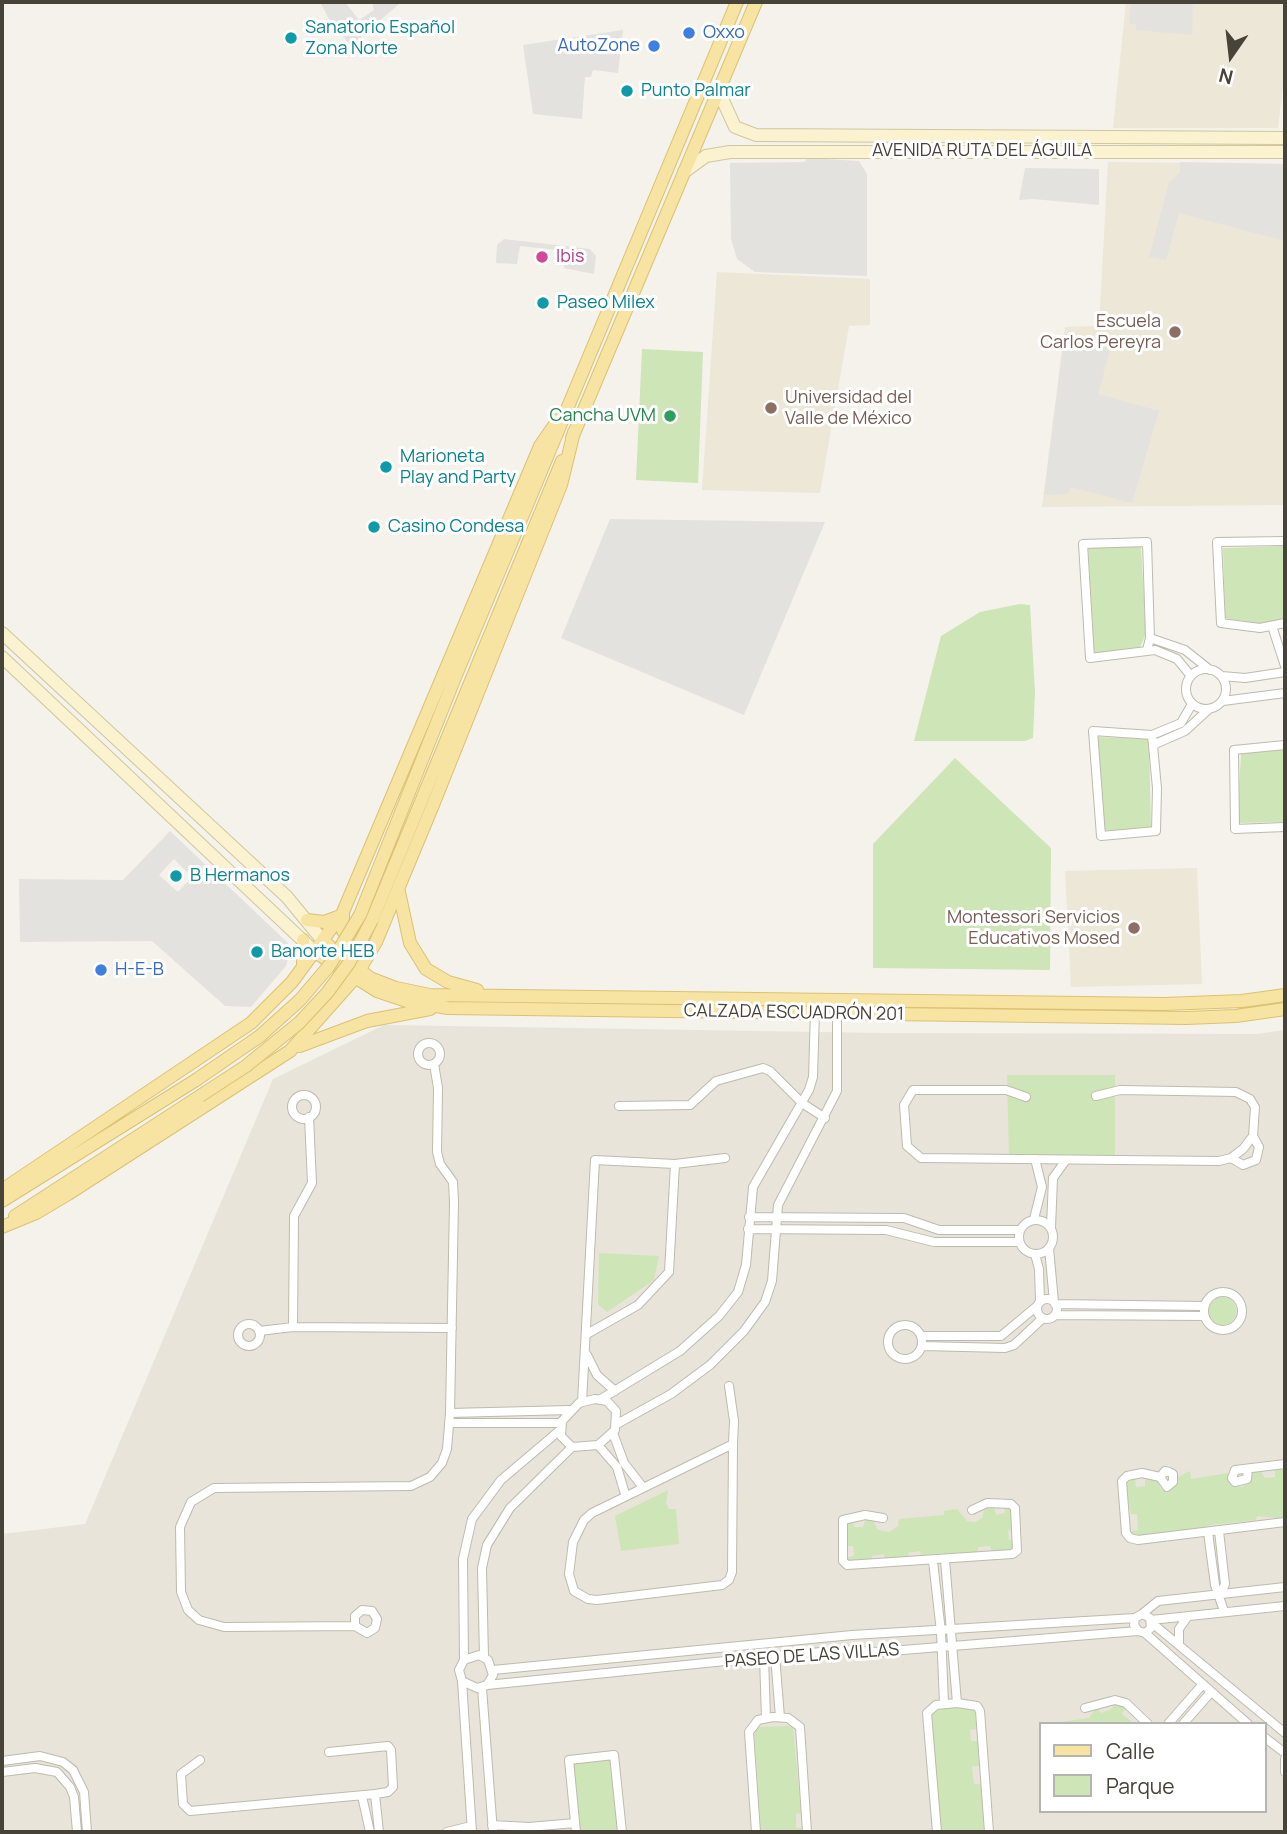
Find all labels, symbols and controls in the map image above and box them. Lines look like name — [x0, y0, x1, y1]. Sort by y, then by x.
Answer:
place label: Sanatorio Español Zona Norte — [305, 17, 455, 60]
north arrow — [1196, 21, 1266, 91]
place label: Oxxo — [703, 22, 745, 44]
marker: Oxxo — [681, 25, 697, 41]
marker: Sanatorio Español Zona Norte — [283, 30, 299, 46]
place label: AutoZone — [558, 35, 640, 57]
marker: AutoZone — [646, 38, 662, 54]
text: N — [1216, 62, 1236, 91]
place label: Punto Palmar — [641, 80, 751, 102]
marker: Punto Palmar — [619, 83, 635, 99]
street label: AVENIDA RUTA DEL ÁGUILA — [872, 140, 1092, 162]
place label: Ibis — [556, 246, 585, 268]
marker: Ibis — [534, 249, 550, 265]
place label: Paseo Milex — [557, 292, 655, 314]
marker: Paseo Milex — [535, 295, 551, 311]
place label: Escuela Carlos Pereyra — [1040, 311, 1161, 354]
marker: Escuela Carlos Pereyra — [1167, 324, 1183, 340]
place label: Universidad del Valle de México — [785, 387, 912, 430]
marker: Universidad del Valle de México — [763, 400, 779, 416]
place label: Cancha UVM — [550, 405, 656, 427]
marker: Cancha UVM — [662, 408, 678, 424]
place label: Marioneta Play and Party — [400, 446, 516, 489]
marker: Marioneta Play and Party — [378, 459, 394, 475]
place label: Casino Condesa — [388, 516, 524, 538]
marker: Casino Condesa — [366, 519, 382, 535]
place label: B Hermanos — [190, 865, 290, 887]
marker: B Hermanos — [168, 868, 184, 884]
place label: Montessori Servicios Educativos Mosed — [947, 907, 1120, 950]
marker: Montessori Servicios Educativos Mosed — [1126, 920, 1142, 936]
place label: Banorte HEB — [271, 941, 374, 963]
marker: Banorte HEB — [249, 944, 265, 960]
place label: H-E-B — [115, 959, 164, 981]
marker: H-E-B — [93, 962, 109, 978]
street label: CALZADA ESCUADRÓN 201 — [684, 1000, 904, 1026]
street label: PASEO DE LAS VILLAS — [724, 1639, 900, 1673]
legend — [1038, 1722, 1266, 1813]
text: Calle — [1106, 1737, 1155, 1765]
text: Parque — [1106, 1772, 1175, 1800]

